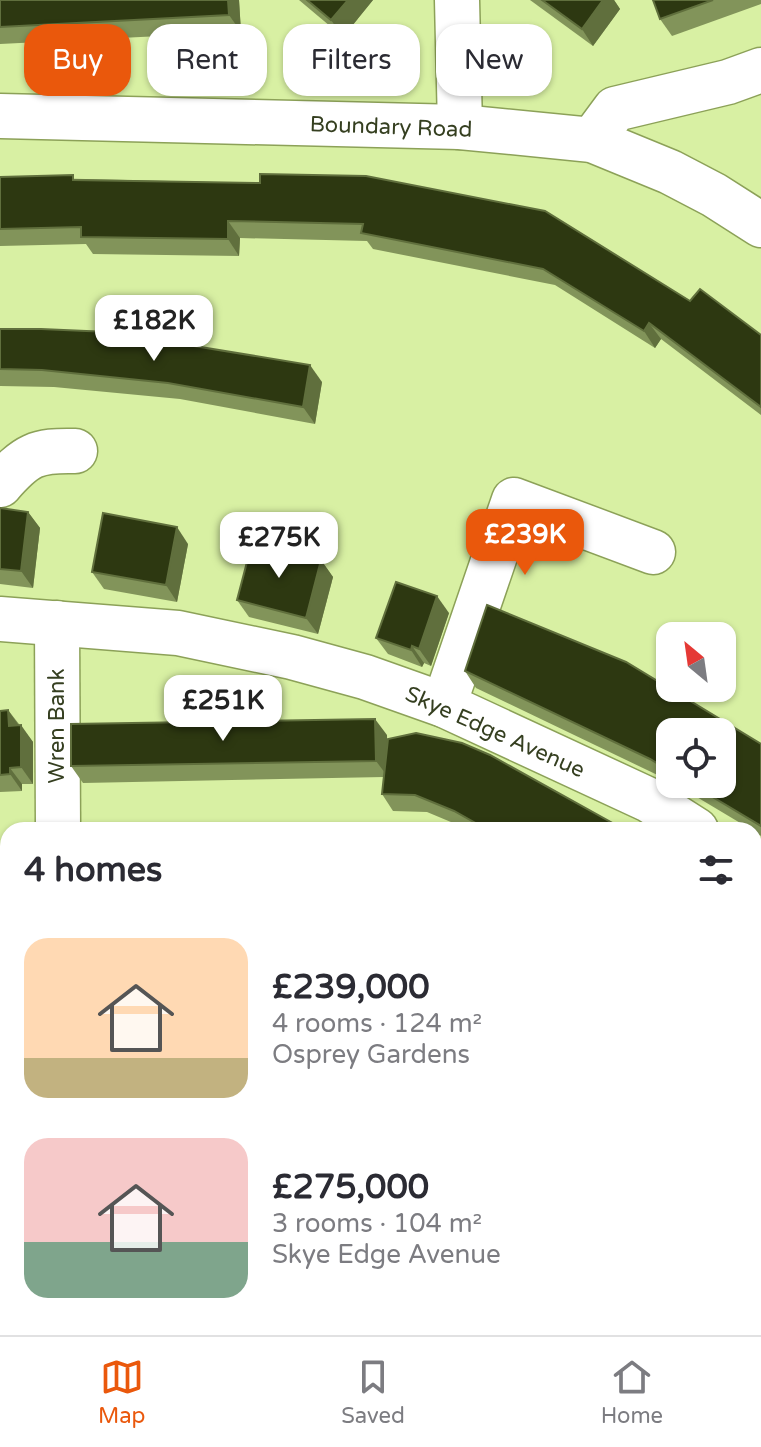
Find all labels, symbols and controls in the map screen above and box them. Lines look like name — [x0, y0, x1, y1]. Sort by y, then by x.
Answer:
chip: Buy — [24, 24, 131, 96]
chip: Rent — [147, 24, 267, 96]
chip: Filters — [283, 24, 420, 96]
chip: New — [436, 24, 552, 96]
street label: Boundary Road — [309, 111, 473, 143]
pin: £182K — [98, 295, 210, 363]
text: £182K — [113, 305, 195, 336]
pin: £239K — [469, 509, 581, 577]
pin: £275K — [223, 512, 335, 580]
text: £239K — [484, 519, 566, 550]
text: £275K — [238, 522, 320, 553]
north arrow — [656, 622, 736, 702]
map controls — [656, 622, 736, 798]
street label: Wren Bank — [44, 669, 70, 783]
pin: £251K — [167, 675, 279, 743]
street label: Skye Edge Avenue — [401, 681, 589, 783]
text: £251K — [182, 685, 264, 716]
button: locate — [656, 718, 736, 798]
icon: filters — [694, 848, 738, 892]
text: 4 homes — [24, 850, 162, 891]
text: £239,000 — [272, 967, 430, 1008]
icon: home — [88, 970, 184, 1066]
text: 4 rooms · 124 m² — [272, 1008, 482, 1039]
text: Osprey Gardens — [272, 1039, 470, 1070]
text: £275,000 — [272, 1167, 429, 1208]
icon: home — [88, 1170, 184, 1266]
text: 3 rooms · 104 m² — [272, 1208, 482, 1239]
text: Skye Edge Avenue — [272, 1239, 501, 1270]
tab: Map — [98, 1355, 145, 1429]
tab: Saved — [341, 1355, 405, 1429]
tab: Home — [601, 1355, 663, 1429]

